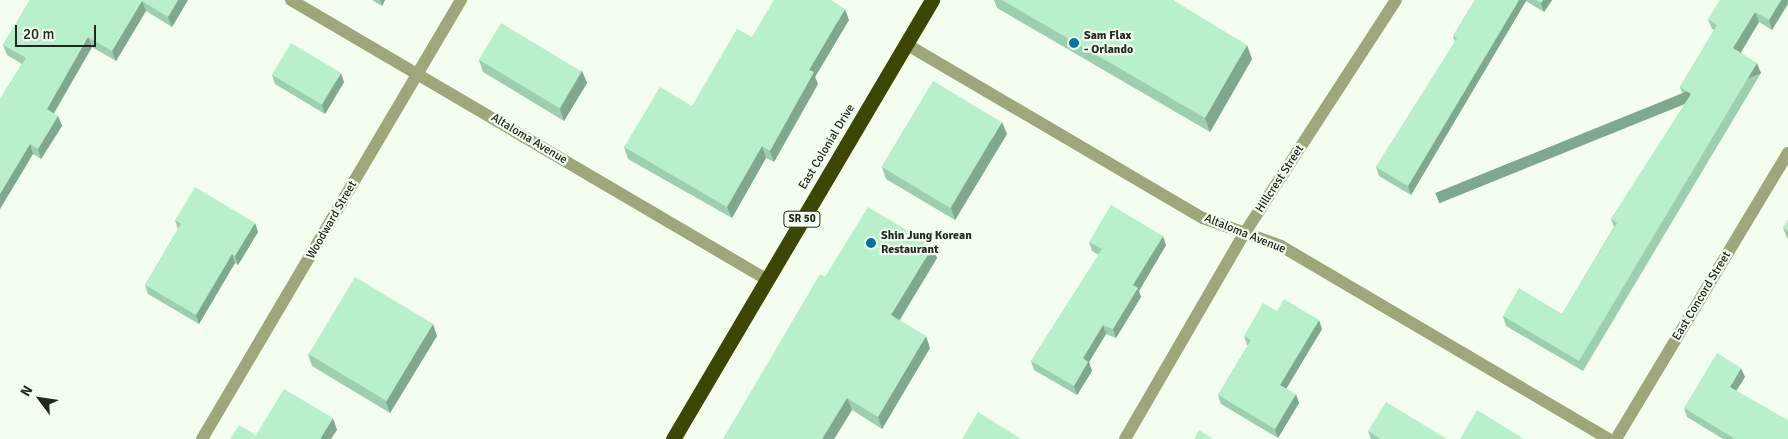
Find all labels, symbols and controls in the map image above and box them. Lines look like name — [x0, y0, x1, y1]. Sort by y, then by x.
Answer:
scale bar — [18, 15, 99, 47]
text: 20 m — [23, 25, 54, 43]
place label: Sam Flax - Orlando — [1084, 29, 1133, 57]
marker: Sam Flax - Orlando — [1068, 37, 1080, 49]
street label: East Colonial Drive — [796, 102, 858, 192]
street label: Altaloma Avenue — [488, 111, 570, 167]
street label: Hillcrest Street — [1253, 143, 1307, 215]
street label: Woodward Street — [304, 178, 360, 262]
road number: SR 50 — [783, 210, 821, 228]
street label: Altaloma Avenue — [1202, 211, 1288, 257]
place label: Shin Jung Korean Restaurant — [881, 229, 972, 257]
marker: Shin Jung Korean Restaurant — [865, 237, 877, 249]
street label: East Concord Street — [1670, 249, 1734, 343]
north arrow — [15, 374, 65, 424]
text: N — [17, 382, 37, 400]

